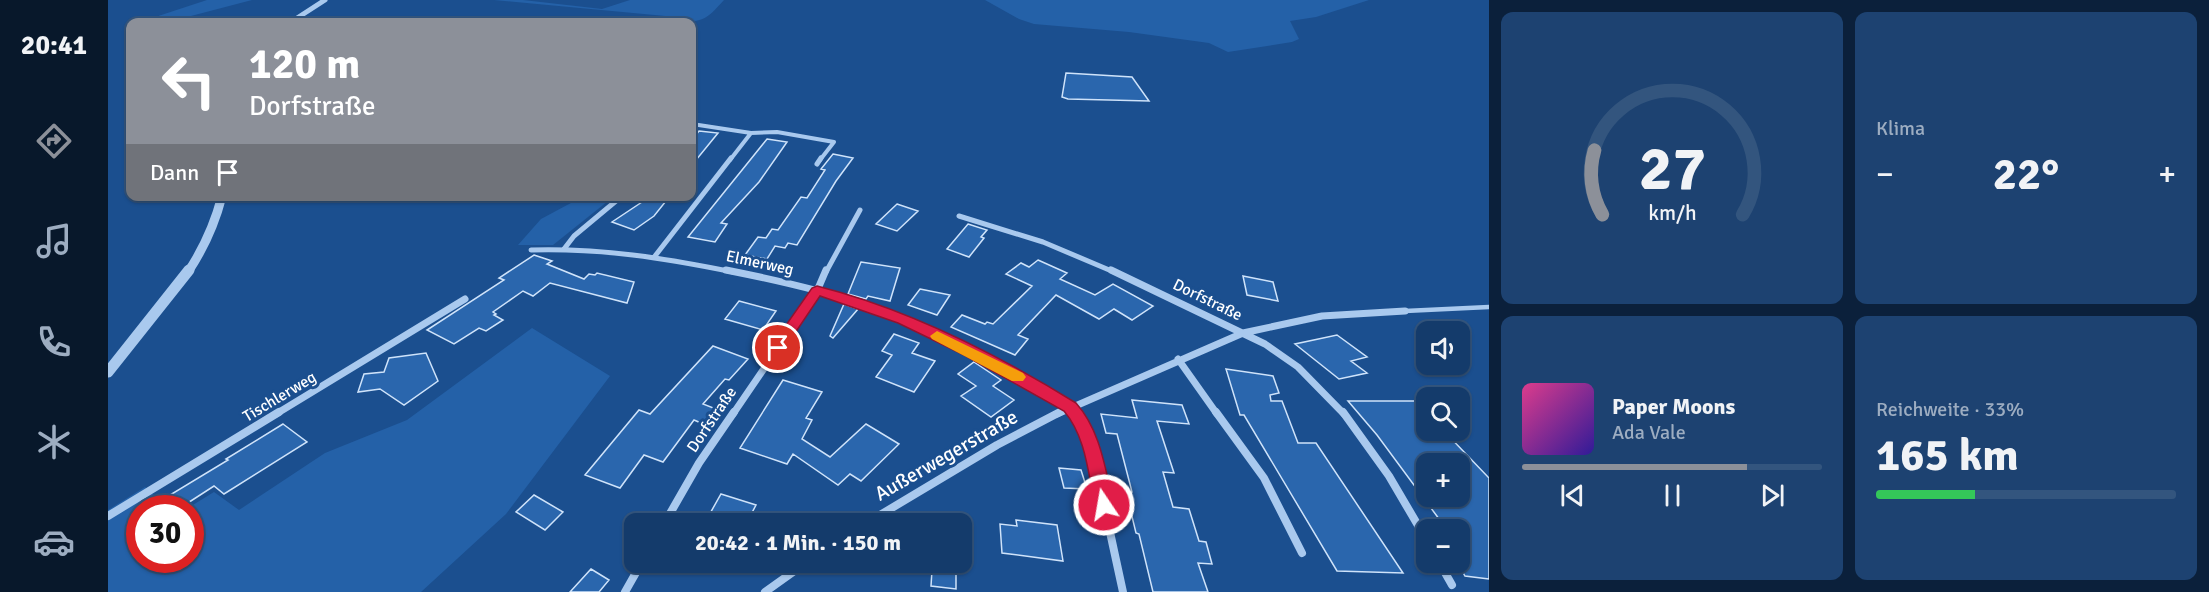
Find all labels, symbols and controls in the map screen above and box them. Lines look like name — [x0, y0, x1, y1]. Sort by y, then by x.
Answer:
text: 20:41 — [21, 29, 87, 62]
text: 120 m — [249, 39, 360, 90]
icon: left — [150, 42, 228, 120]
text: Dorfstraße — [249, 90, 375, 123]
text: Klima — [1876, 116, 1925, 141]
icon: directions — [33, 120, 75, 162]
text: 27 — [1638, 130, 1706, 207]
text: 22° — [1993, 147, 2059, 202]
text: − — [1876, 154, 1894, 195]
text: + — [2158, 154, 2176, 195]
icon: arrive — [211, 156, 244, 189]
text: Dann — [150, 159, 199, 186]
text: km/h — [1648, 200, 1696, 226]
icon: music — [33, 220, 75, 262]
street label: Elmerweg — [724, 246, 795, 280]
street label: Dorfstraße — [1170, 274, 1246, 325]
icon: phone — [33, 321, 75, 363]
map controls — [1416, 321, 1470, 573]
button: sound — [1416, 321, 1470, 375]
pin — [752, 322, 803, 373]
icon: arrive — [761, 331, 794, 364]
street label: Tischlerweg — [239, 367, 320, 427]
street label: Dorfstraße — [683, 383, 741, 456]
button: search — [1416, 387, 1470, 441]
text: Paper Moons — [1612, 393, 1735, 420]
text: Reichweite · 33% — [1876, 397, 2024, 422]
street label: Außerwegerstraße — [870, 404, 1022, 507]
text: Ada Vale — [1612, 420, 1686, 445]
icon: climate — [33, 421, 75, 463]
text: 165 km — [1876, 428, 2019, 483]
button: + — [1416, 453, 1470, 507]
position arrow — [1072, 473, 1136, 537]
icon: previous — [1556, 479, 1589, 512]
icon: pause — [1656, 479, 1689, 512]
icon: next — [1756, 479, 1789, 512]
speed limit sign: 30 — [126, 495, 204, 573]
button: − — [1416, 519, 1470, 573]
icon: car — [33, 521, 75, 563]
text: 20:42 · 1 Min. · 150 m — [695, 529, 901, 556]

